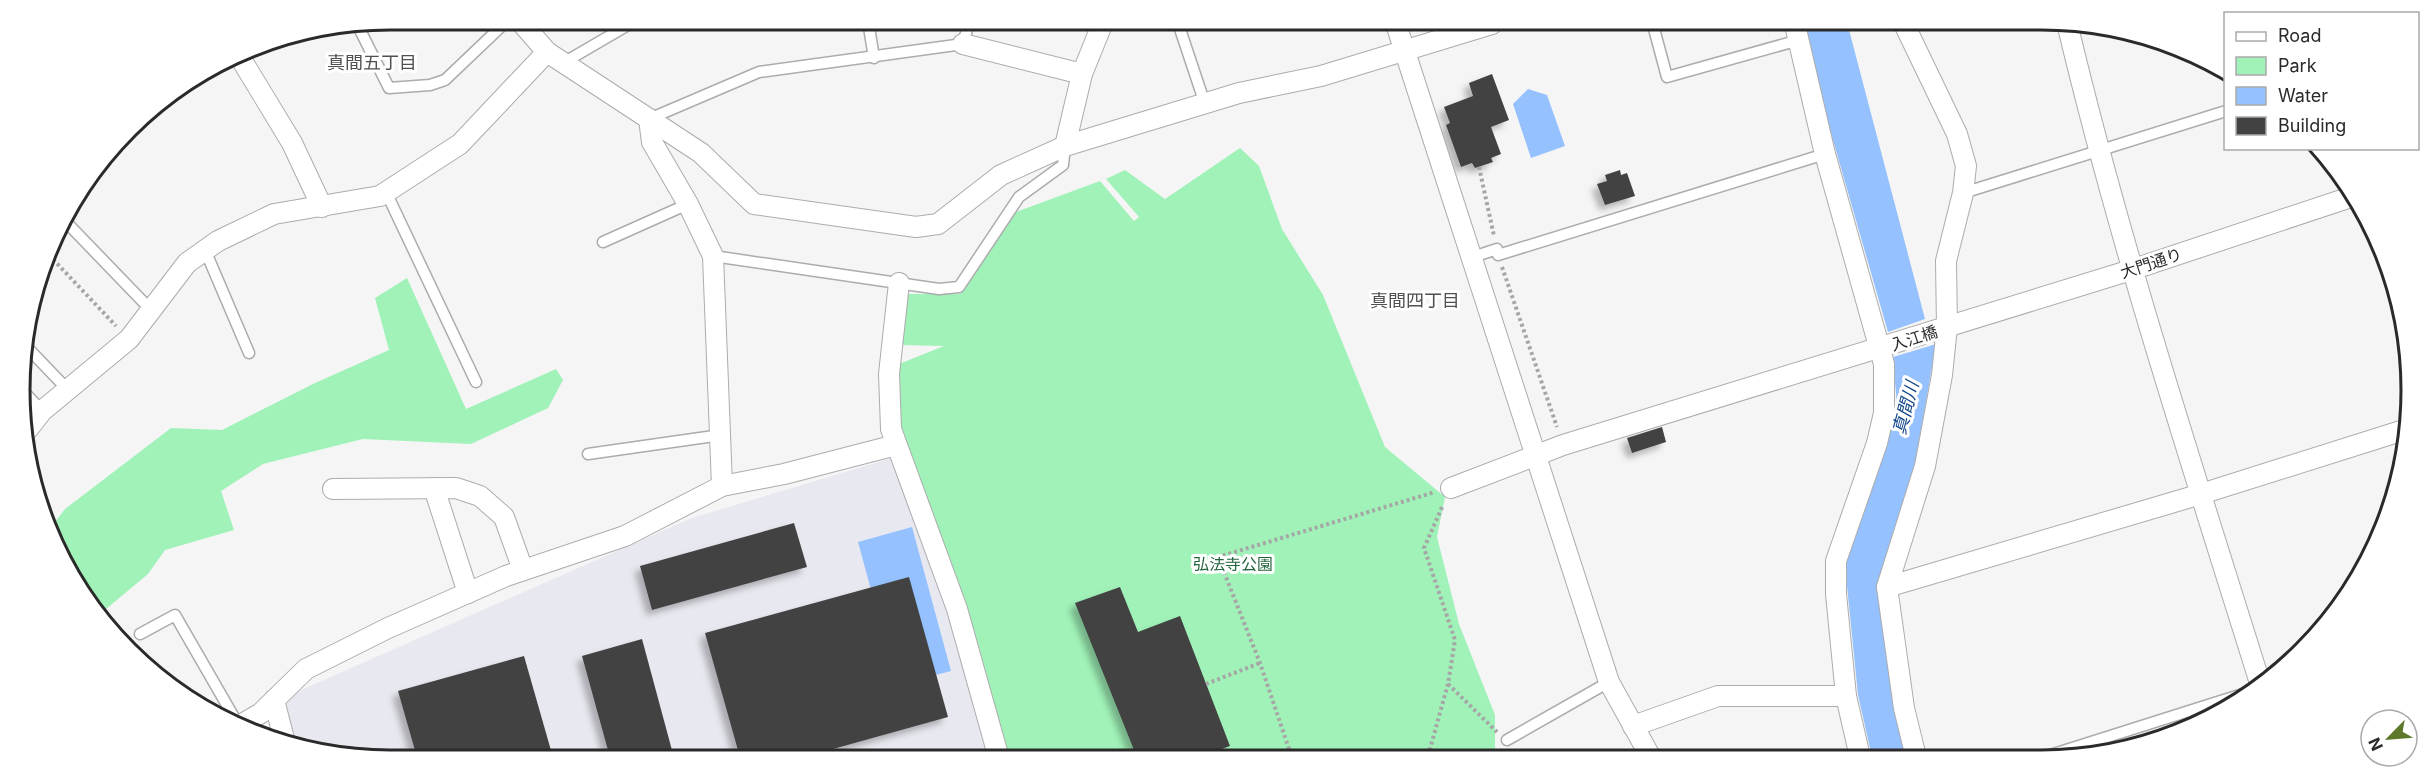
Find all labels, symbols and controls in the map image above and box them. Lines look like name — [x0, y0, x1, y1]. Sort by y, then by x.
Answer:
legend — [2224, 12, 2419, 150]
text: Road — [2278, 25, 2321, 46]
district label: 真間五丁目 — [327, 52, 417, 73]
text: Park — [2278, 55, 2317, 76]
text: Water — [2278, 85, 2328, 106]
text: Building — [2278, 115, 2346, 136]
street label: 大門通り — [2117, 244, 2185, 282]
district label: 真間四丁目 — [1370, 290, 1460, 311]
street label: 入江橋 — [1888, 321, 1940, 355]
water label: 真間川 — [1888, 377, 1923, 437]
park label: 弘法寺公園 — [1193, 554, 1273, 574]
north arrow — [2359, 708, 2419, 768]
text: N — [2364, 735, 2387, 754]

